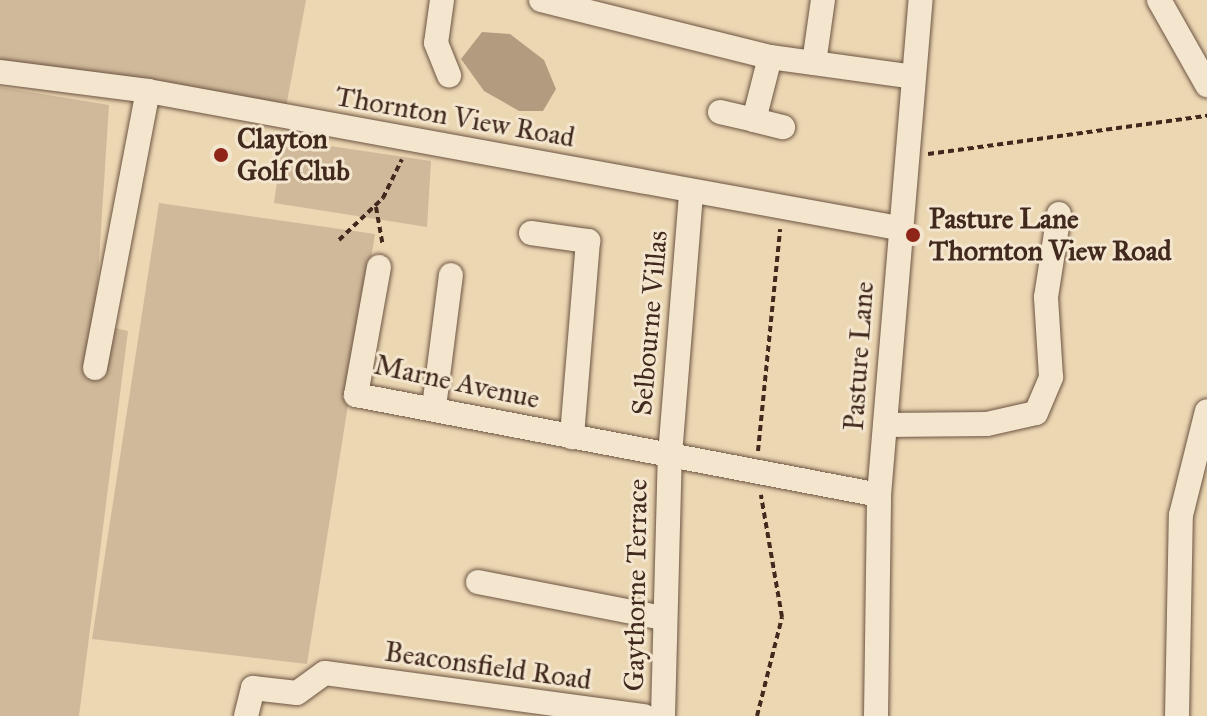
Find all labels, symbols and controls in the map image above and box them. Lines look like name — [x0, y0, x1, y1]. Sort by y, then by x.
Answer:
street label: Thornton View Road — [333, 79, 577, 155]
place label: Clayton Golf Club — [237, 122, 350, 188]
marker: Clayton Golf Club — [212, 146, 230, 164]
place label: Pasture Lane Thornton View Road — [929, 202, 1172, 268]
marker: Pasture Lane Thornton View Road — [904, 226, 922, 244]
street label: Selbourne Villas — [625, 229, 675, 417]
street label: Pasture Lane — [837, 280, 881, 432]
street label: Marne Avenue — [371, 348, 543, 416]
street label: Gaythorne Terrace — [617, 478, 655, 692]
street label: Beaconsfield Road — [382, 635, 594, 697]

